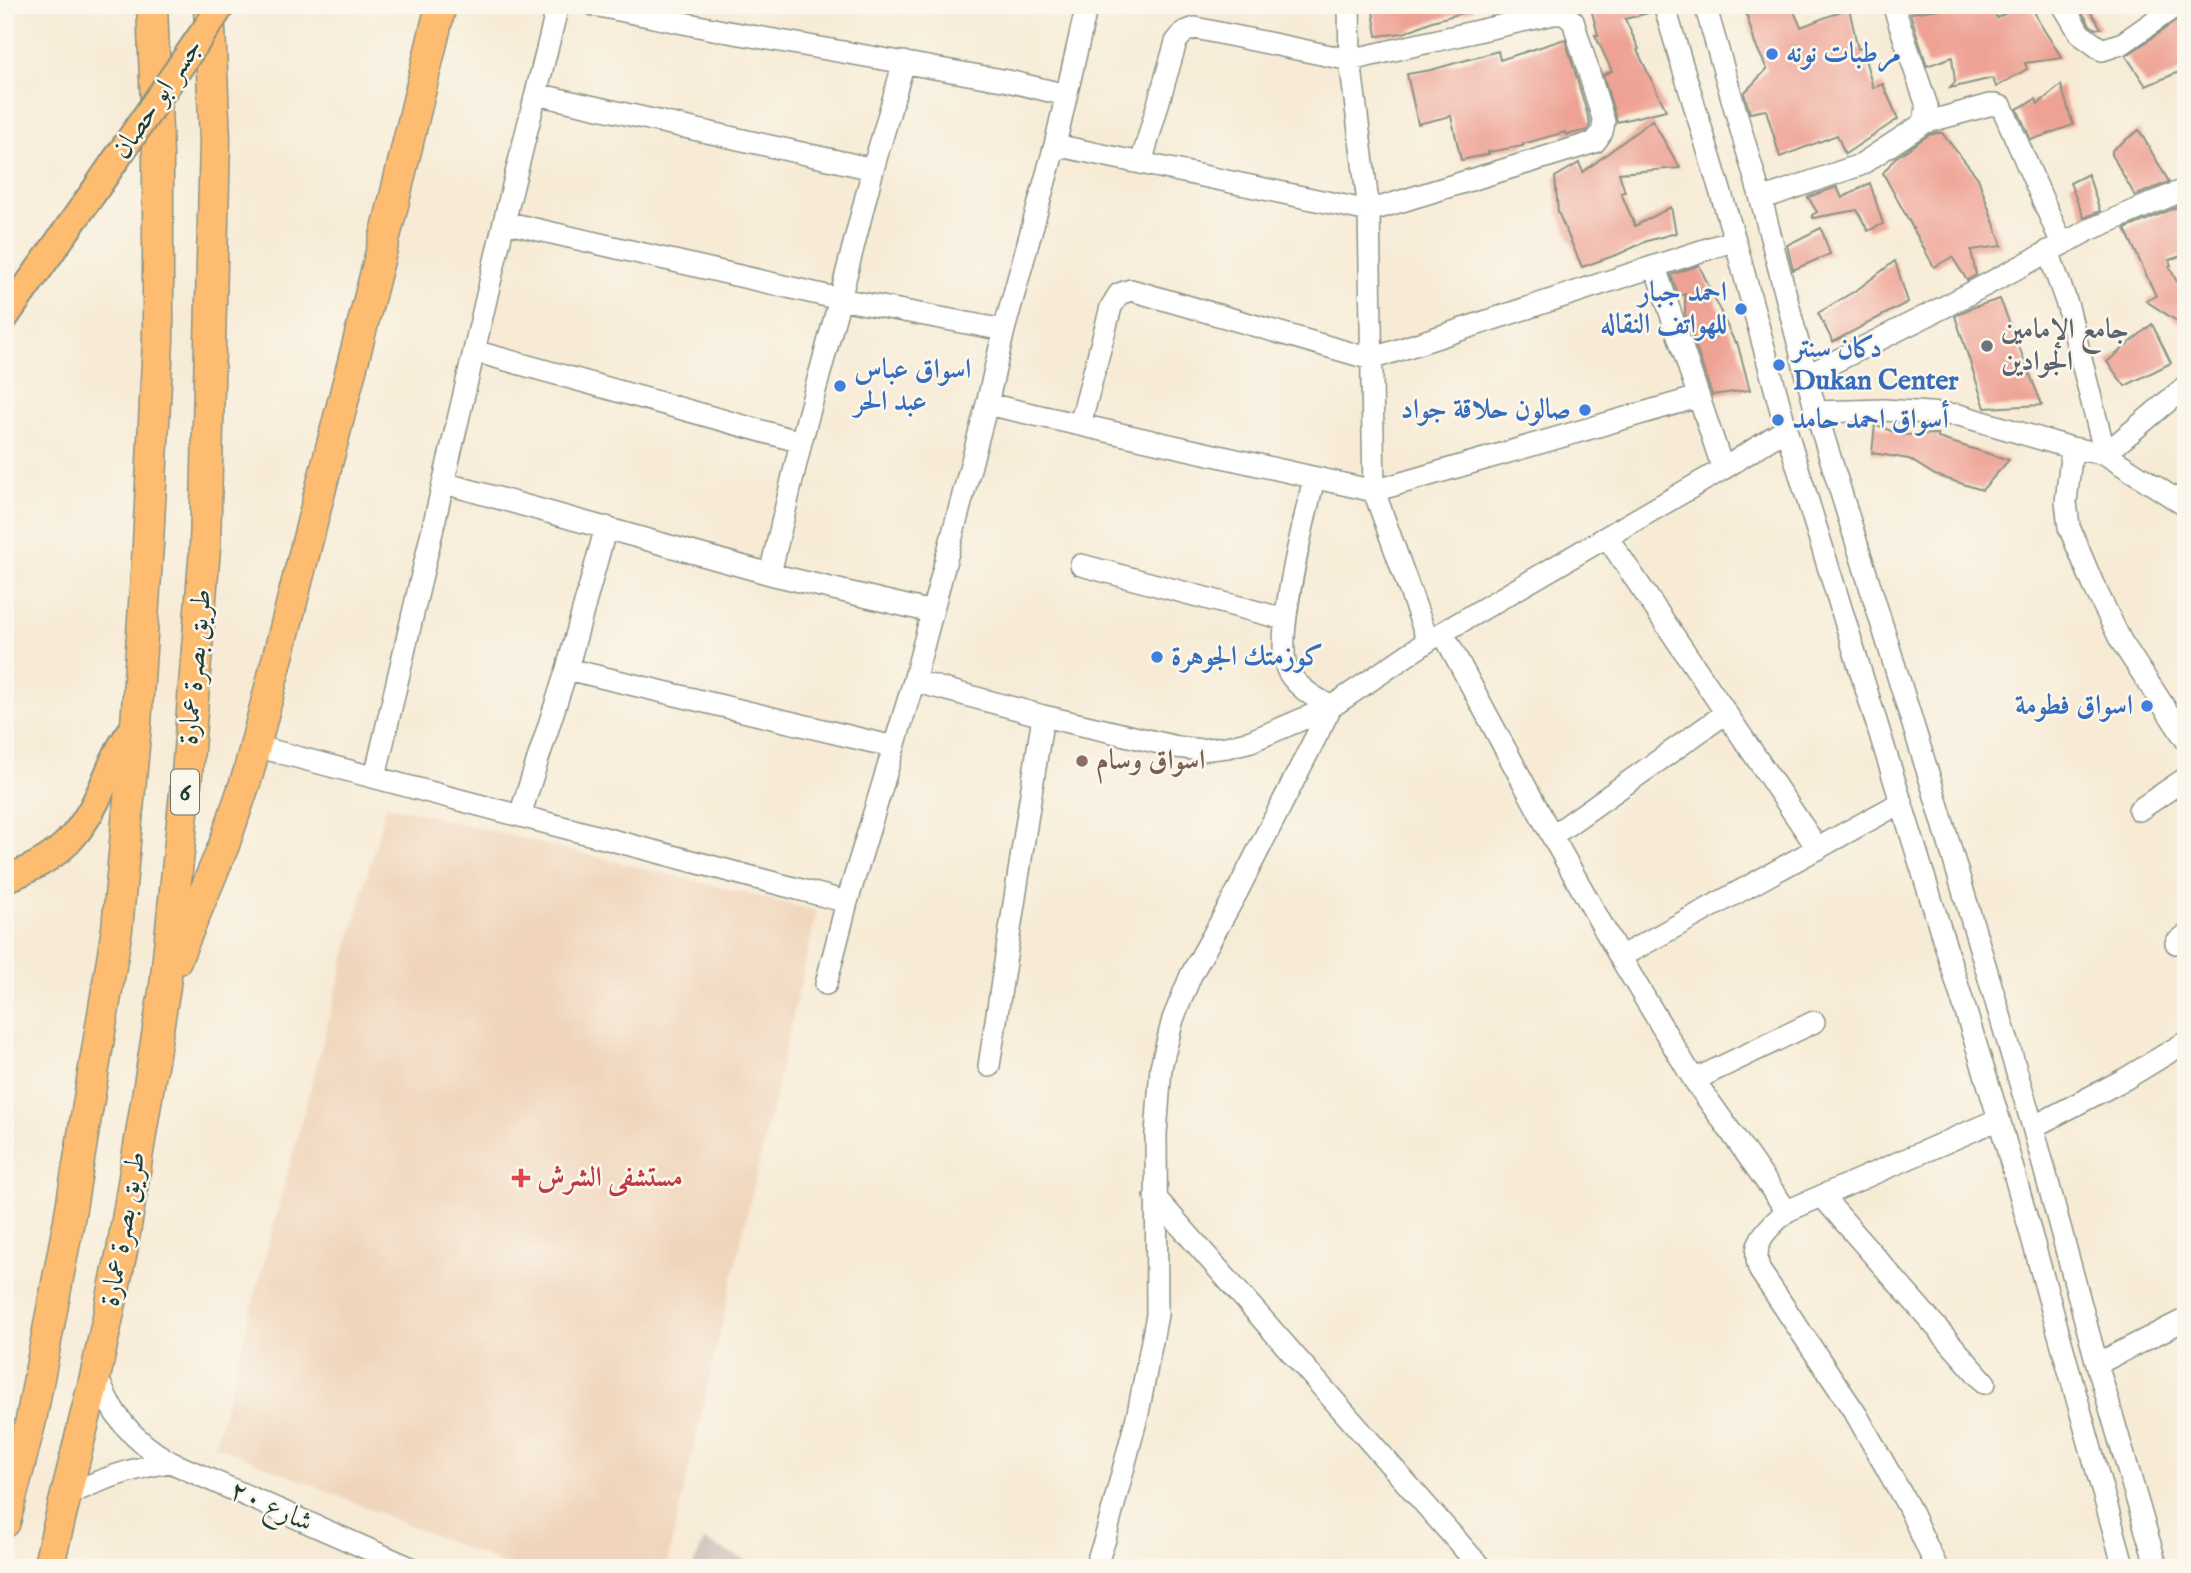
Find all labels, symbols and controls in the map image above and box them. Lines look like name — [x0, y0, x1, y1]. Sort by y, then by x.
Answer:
street label: جسر ابو حصان — [105, 32, 211, 166]
place label: مرطبات نونه — [1786, 37, 1901, 73]
marker: مرطبات نونه — [1764, 46, 1780, 62]
place label: احمد جبار للهواتف النقاله — [1600, 276, 1727, 343]
marker: احمد جبار للهواتف النقاله — [1733, 301, 1749, 317]
place label: جامع الإمامين الجوادين — [2001, 313, 2129, 380]
place label: دكان سنتر Dukan Center — [1790, 332, 1959, 399]
marker: جامع الإمامين الجوادين — [1979, 338, 1995, 354]
place label: اسواق عباس عبد الحر — [851, 353, 971, 420]
marker: دكان سنتر Dukan Center — [1771, 357, 1787, 373]
marker: اسواق عباس عبد الحر — [832, 378, 848, 394]
place label: صالون حلاقة جواد — [1400, 393, 1571, 428]
place label: أسواق احمد حامد — [1792, 399, 1949, 438]
marker: صالون حلاقة جواد — [1577, 402, 1593, 418]
marker: أسواق احمد حامد — [1770, 412, 1786, 428]
street label: طريق بصرة عمارة — [172, 587, 220, 747]
place label: كوزمتك الجوهرة — [1171, 640, 1323, 675]
marker: كوزمتك الجوهرة — [1149, 649, 1165, 665]
place label: اسواق فطومة — [2015, 689, 2133, 724]
marker: اسواق فطومة — [2139, 698, 2155, 714]
place label: اسواق وسام — [1096, 744, 1205, 784]
marker: اسواق وسام — [1074, 753, 1090, 769]
road number: 6 — [171, 770, 199, 814]
street label: طريق بصرة عمارة — [93, 1149, 155, 1309]
place label: مستشفى الشرش — [537, 1161, 683, 1197]
marker: مستشفى الشرش — [511, 1168, 531, 1188]
street label: شارع ٢٠ — [222, 1473, 318, 1544]

